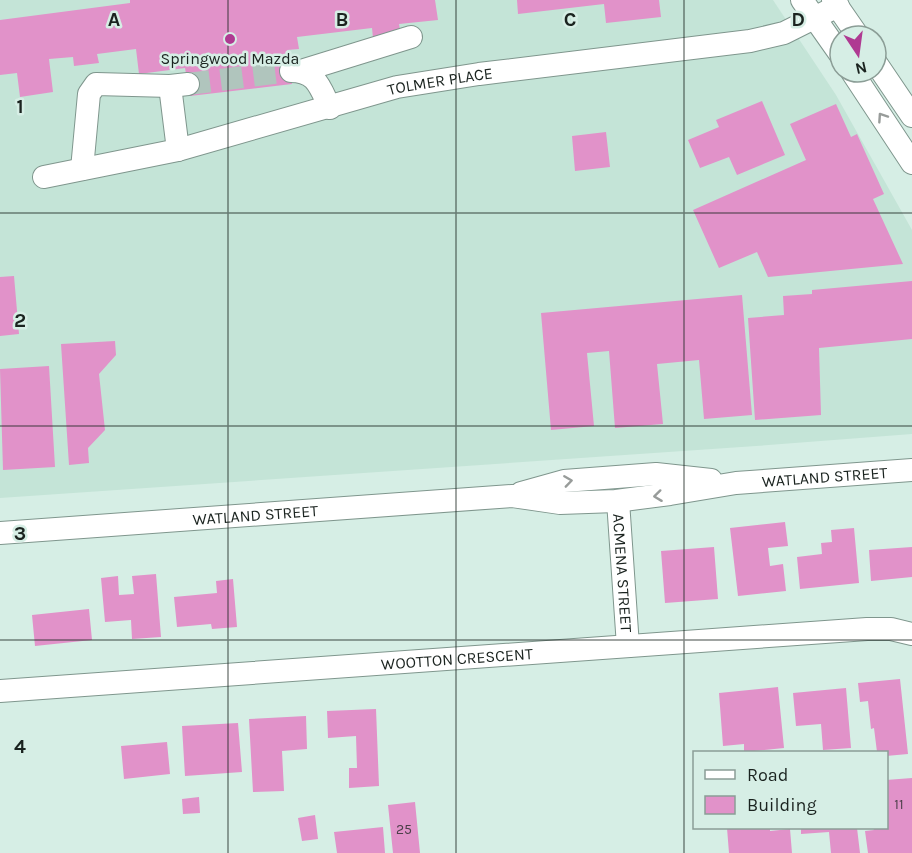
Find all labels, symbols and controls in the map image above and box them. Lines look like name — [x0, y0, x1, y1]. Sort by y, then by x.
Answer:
text: A — [108, 8, 121, 31]
text: B — [336, 8, 348, 31]
text: C — [564, 8, 576, 31]
text: D — [791, 8, 805, 31]
north arrow — [828, 24, 888, 84]
marker: Springwood Mazda — [223, 32, 237, 46]
place label: Springwood Mazda — [161, 49, 299, 68]
text: N — [854, 58, 869, 79]
street label: TOLMER PLACE — [385, 63, 494, 99]
text: 1 — [16, 95, 24, 118]
one-way arrow — [878, 113, 889, 124]
text: 2 — [14, 309, 26, 332]
street label: WATLAND STREET — [761, 462, 888, 491]
one-way arrow — [564, 476, 573, 488]
one-way arrow — [653, 489, 662, 502]
street label: WATLAND STREET — [192, 501, 319, 529]
street label: ACMENA STREET — [609, 513, 637, 633]
text: 3 — [14, 522, 26, 545]
street label: WOOTTON CRESCENT — [380, 643, 533, 673]
text: 4 — [14, 735, 26, 758]
legend — [693, 751, 888, 829]
text: Road — [747, 764, 788, 786]
text: Building — [747, 794, 817, 816]
house number: 11 — [894, 796, 904, 813]
house number: 25 — [396, 821, 412, 838]

